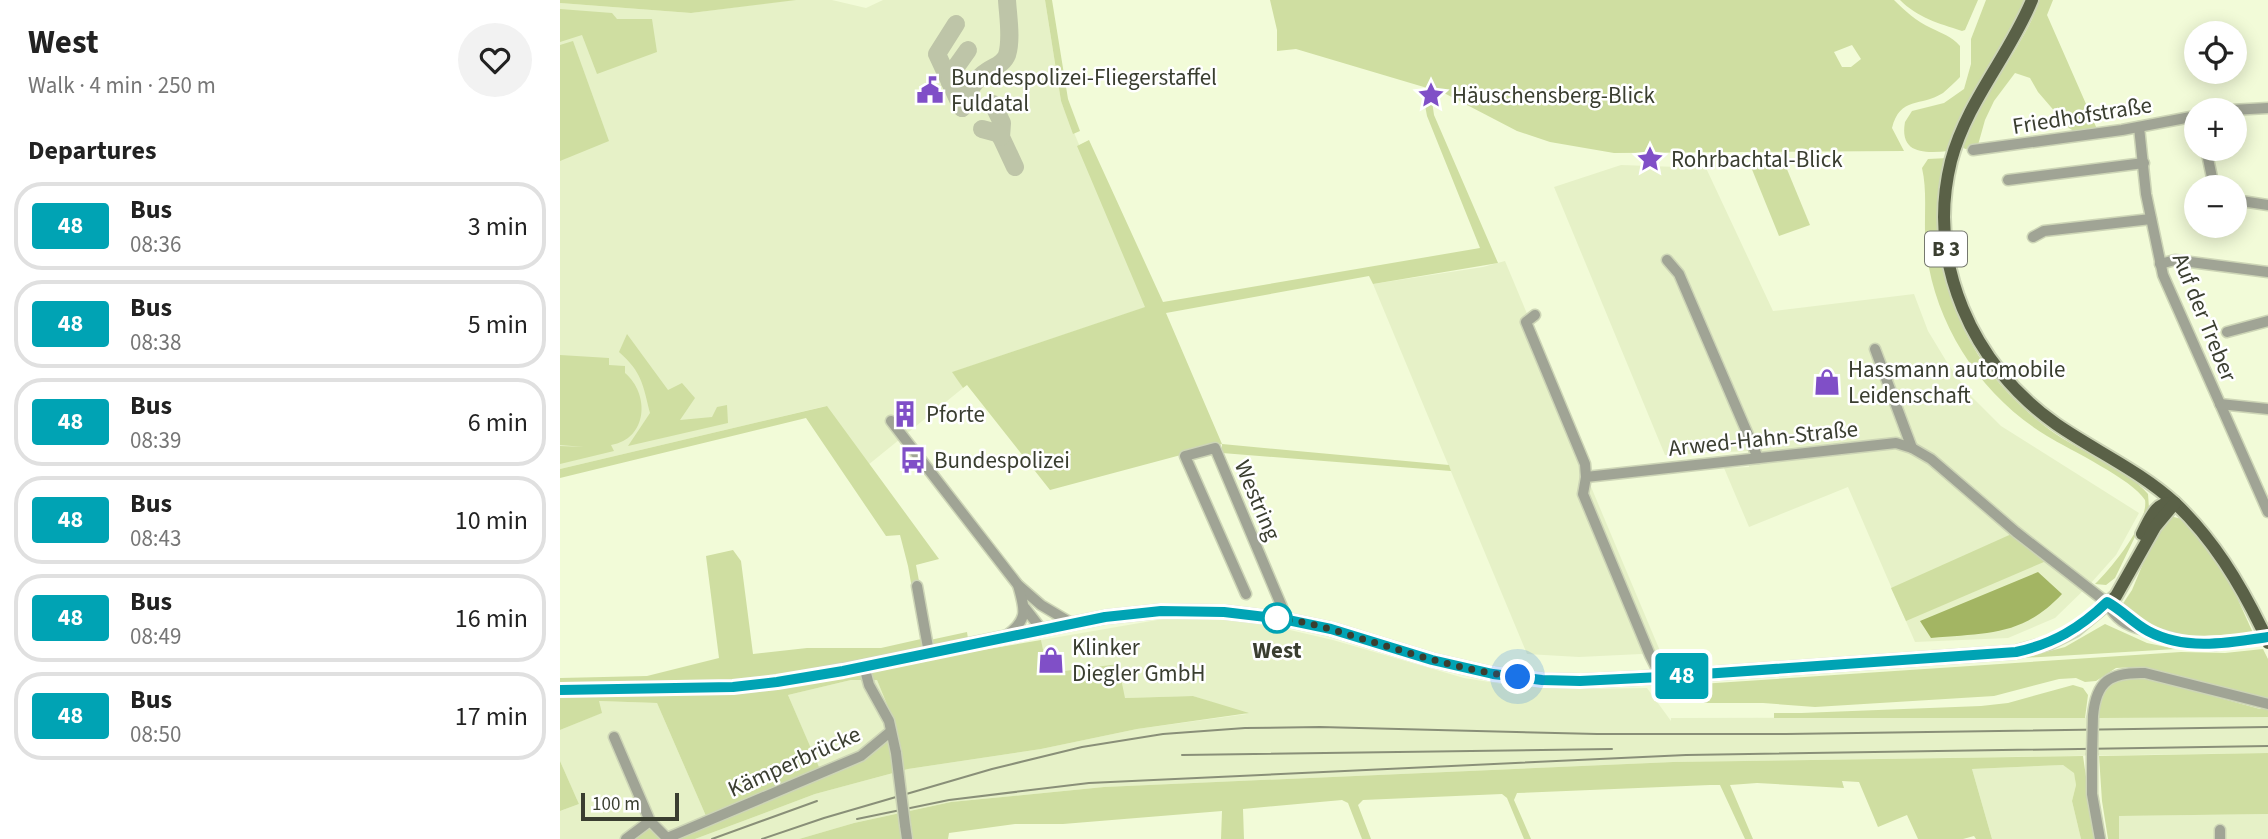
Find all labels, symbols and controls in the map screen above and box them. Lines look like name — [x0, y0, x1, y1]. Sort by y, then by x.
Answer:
text: West — [28, 19, 99, 66]
map controls — [2184, 21, 2247, 238]
button: locate — [2184, 21, 2247, 84]
button: heart — [458, 23, 532, 97]
place label: Bundespolizei-Fliegerstaffel Fuldatal — [951, 61, 1217, 120]
text: Walk · 4 min · 250 m — [28, 69, 216, 102]
public building icon: Bundespolizei-Fliegerstaffel Fuldatal — [915, 75, 945, 105]
place label: Häuschensberg-Blick — [1452, 79, 1656, 112]
place icon: Häuschensberg-Blick — [1416, 80, 1446, 110]
street label: Friedhofstraße — [2010, 88, 2154, 143]
button: + — [2184, 98, 2247, 161]
text: Departures — [28, 132, 156, 169]
place label: Rohrbachtal-Blick — [1671, 143, 1843, 176]
place icon: Rohrbachtal-Blick — [1635, 144, 1665, 174]
button: − — [2184, 175, 2247, 238]
text: Bus — [130, 191, 172, 228]
text: 48 — [58, 208, 83, 243]
text: 3 min — [468, 208, 528, 245]
text: 08:36 — [130, 228, 181, 261]
road number: B 3 — [1925, 232, 1967, 266]
street label: Auf der Treber — [2164, 248, 2246, 387]
text: Bus — [130, 289, 172, 326]
text: 48 — [58, 306, 83, 341]
text: 5 min — [468, 306, 528, 343]
text: 08:38 — [130, 326, 181, 359]
place label: Hassmann automobile Leidenschaft — [1848, 353, 2066, 412]
shop icon: Hassmann automobile Leidenschaft — [1812, 367, 1842, 397]
text: Bus — [130, 387, 172, 424]
place label: Pforte — [926, 398, 985, 431]
building icon: Pforte — [890, 399, 920, 429]
text: 48 — [58, 404, 83, 439]
text: 6 min — [468, 404, 528, 441]
street label: Arwed-Hahn-Straße — [1667, 412, 1859, 465]
text: 08:39 — [130, 424, 181, 457]
place label: Bundespolizei — [934, 444, 1070, 477]
bus stop icon: Bundespolizei — [898, 445, 928, 475]
street label: Westring — [1226, 455, 1289, 546]
text: Bus — [130, 485, 172, 522]
text: 48 — [58, 502, 83, 537]
text: 10 min — [455, 502, 528, 539]
text: 08:43 — [130, 522, 181, 555]
text: Bus — [130, 583, 172, 620]
text: 48 — [58, 600, 83, 635]
text: 16 min — [455, 600, 528, 637]
marker: West — [1262, 603, 1292, 633]
text: 08:49 — [130, 620, 181, 653]
place label: Klinker Diegler GmbH — [1072, 631, 1205, 690]
place label: West — [1252, 634, 1302, 667]
shop icon: Klinker Diegler GmbH — [1036, 645, 1066, 675]
line badge: 48 — [1650, 653, 1714, 699]
text: 48 — [1669, 658, 1695, 693]
your location — [1500, 659, 1535, 694]
text: Bus — [130, 681, 172, 718]
text: 48 — [58, 698, 83, 733]
text: 17 min — [455, 698, 528, 735]
street label: Kämperbrücke — [723, 717, 866, 805]
text: 08:50 — [130, 718, 181, 751]
scale bar — [581, 790, 679, 822]
text: 100 m — [592, 791, 640, 818]

